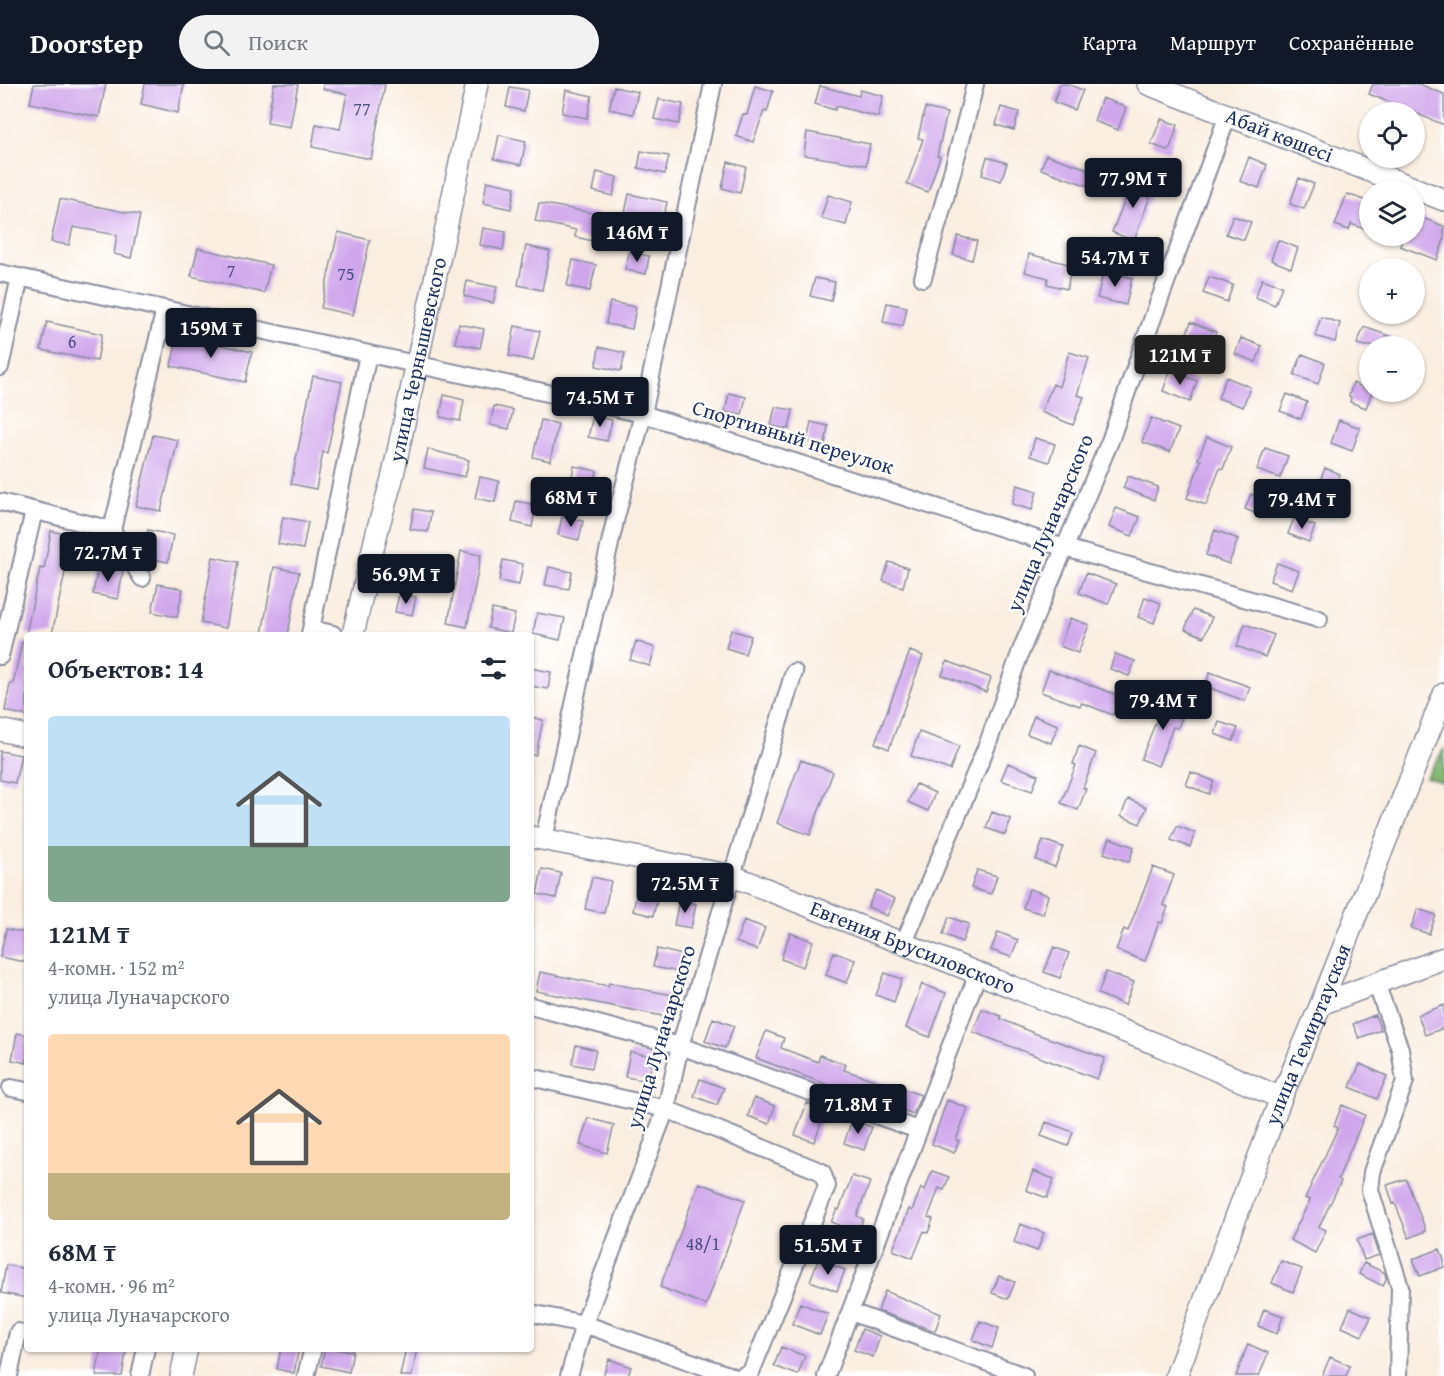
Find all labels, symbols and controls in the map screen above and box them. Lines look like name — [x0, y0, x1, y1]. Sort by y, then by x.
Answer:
search box — [179, 15, 599, 69]
text: Doorstep — [30, 22, 143, 63]
icon: search — [200, 26, 233, 59]
text: Поиск — [248, 26, 308, 58]
text: Карта — [1083, 27, 1137, 58]
text: Маршрут — [1170, 27, 1256, 58]
text: Сохранённые — [1289, 27, 1414, 58]
house number: 77 — [353, 95, 371, 122]
street label: Абай көшесі — [1221, 100, 1338, 170]
map controls — [1359, 102, 1425, 402]
button: locate — [1359, 102, 1425, 168]
pin: 77.9M ₸ — [1078, 158, 1188, 209]
text: 77.9M ₸ — [1099, 163, 1167, 192]
button: layers — [1359, 180, 1425, 246]
pin: 146M ₸ — [588, 212, 686, 263]
text: 146M ₸ — [605, 217, 669, 246]
pin: 54.7M ₸ — [1060, 237, 1170, 288]
text: 54.7M ₸ — [1081, 242, 1149, 271]
street label: улица Чернышевского — [380, 254, 454, 466]
house number: 7 — [227, 257, 235, 284]
button: + — [1359, 258, 1425, 324]
house number: 75 — [337, 260, 355, 287]
pin: 159M ₸ — [162, 308, 260, 359]
text: 159M ₸ — [179, 313, 243, 342]
house number: 6 — [68, 328, 76, 355]
pin: 121M ₸ — [1131, 335, 1229, 386]
button: − — [1359, 336, 1425, 402]
text: 121M ₸ — [1148, 340, 1212, 369]
pin: 74.5M ₸ — [545, 377, 655, 428]
text: 74.5M ₸ — [566, 382, 634, 411]
street label: Спортивный переулок — [689, 391, 898, 482]
street label: улица Луначарского — [998, 429, 1101, 618]
pin: 68M ₸ — [529, 477, 613, 528]
pin: 79.4M ₸ — [1247, 479, 1357, 530]
text: 68M ₸ — [545, 482, 597, 511]
text: 79.4M ₸ — [1268, 484, 1336, 513]
pin: 72.7M ₸ — [53, 532, 163, 583]
text: 72.7M ₸ — [74, 537, 142, 566]
pin: 56.9M ₸ — [351, 554, 461, 605]
text: 56.9M ₸ — [372, 559, 440, 588]
text: Объектов: 14 — [48, 649, 204, 688]
icon: filters — [477, 652, 510, 685]
pin: 79.4M ₸ — [1108, 680, 1218, 731]
text: 79.4M ₸ — [1129, 685, 1197, 714]
icon: home — [225, 755, 333, 863]
pin: 72.5M ₸ — [630, 863, 740, 914]
text: 72.5M ₸ — [651, 868, 719, 897]
street label: Евгения Брусиловского — [806, 892, 1020, 1002]
text: 121M ₸ — [48, 914, 130, 953]
street label: улица Темиртауская — [1256, 939, 1358, 1130]
street label: улица Луначарского — [618, 941, 703, 1134]
text: 4-комн. · 152 m² — [48, 953, 184, 982]
text: улица Луначарского — [48, 982, 230, 1011]
icon: home — [225, 1073, 333, 1181]
pin: 71.8M ₸ — [803, 1084, 913, 1135]
text: 71.8M ₸ — [824, 1089, 892, 1118]
pin: 51.5M ₸ — [773, 1225, 883, 1276]
house number: 48/1 — [686, 1230, 720, 1257]
text: 51.5M ₸ — [794, 1230, 862, 1259]
text: 68M ₸ — [48, 1232, 117, 1271]
text: 4-комн. · 96 m² — [48, 1271, 175, 1300]
text: улица Луначарского — [48, 1300, 230, 1329]

